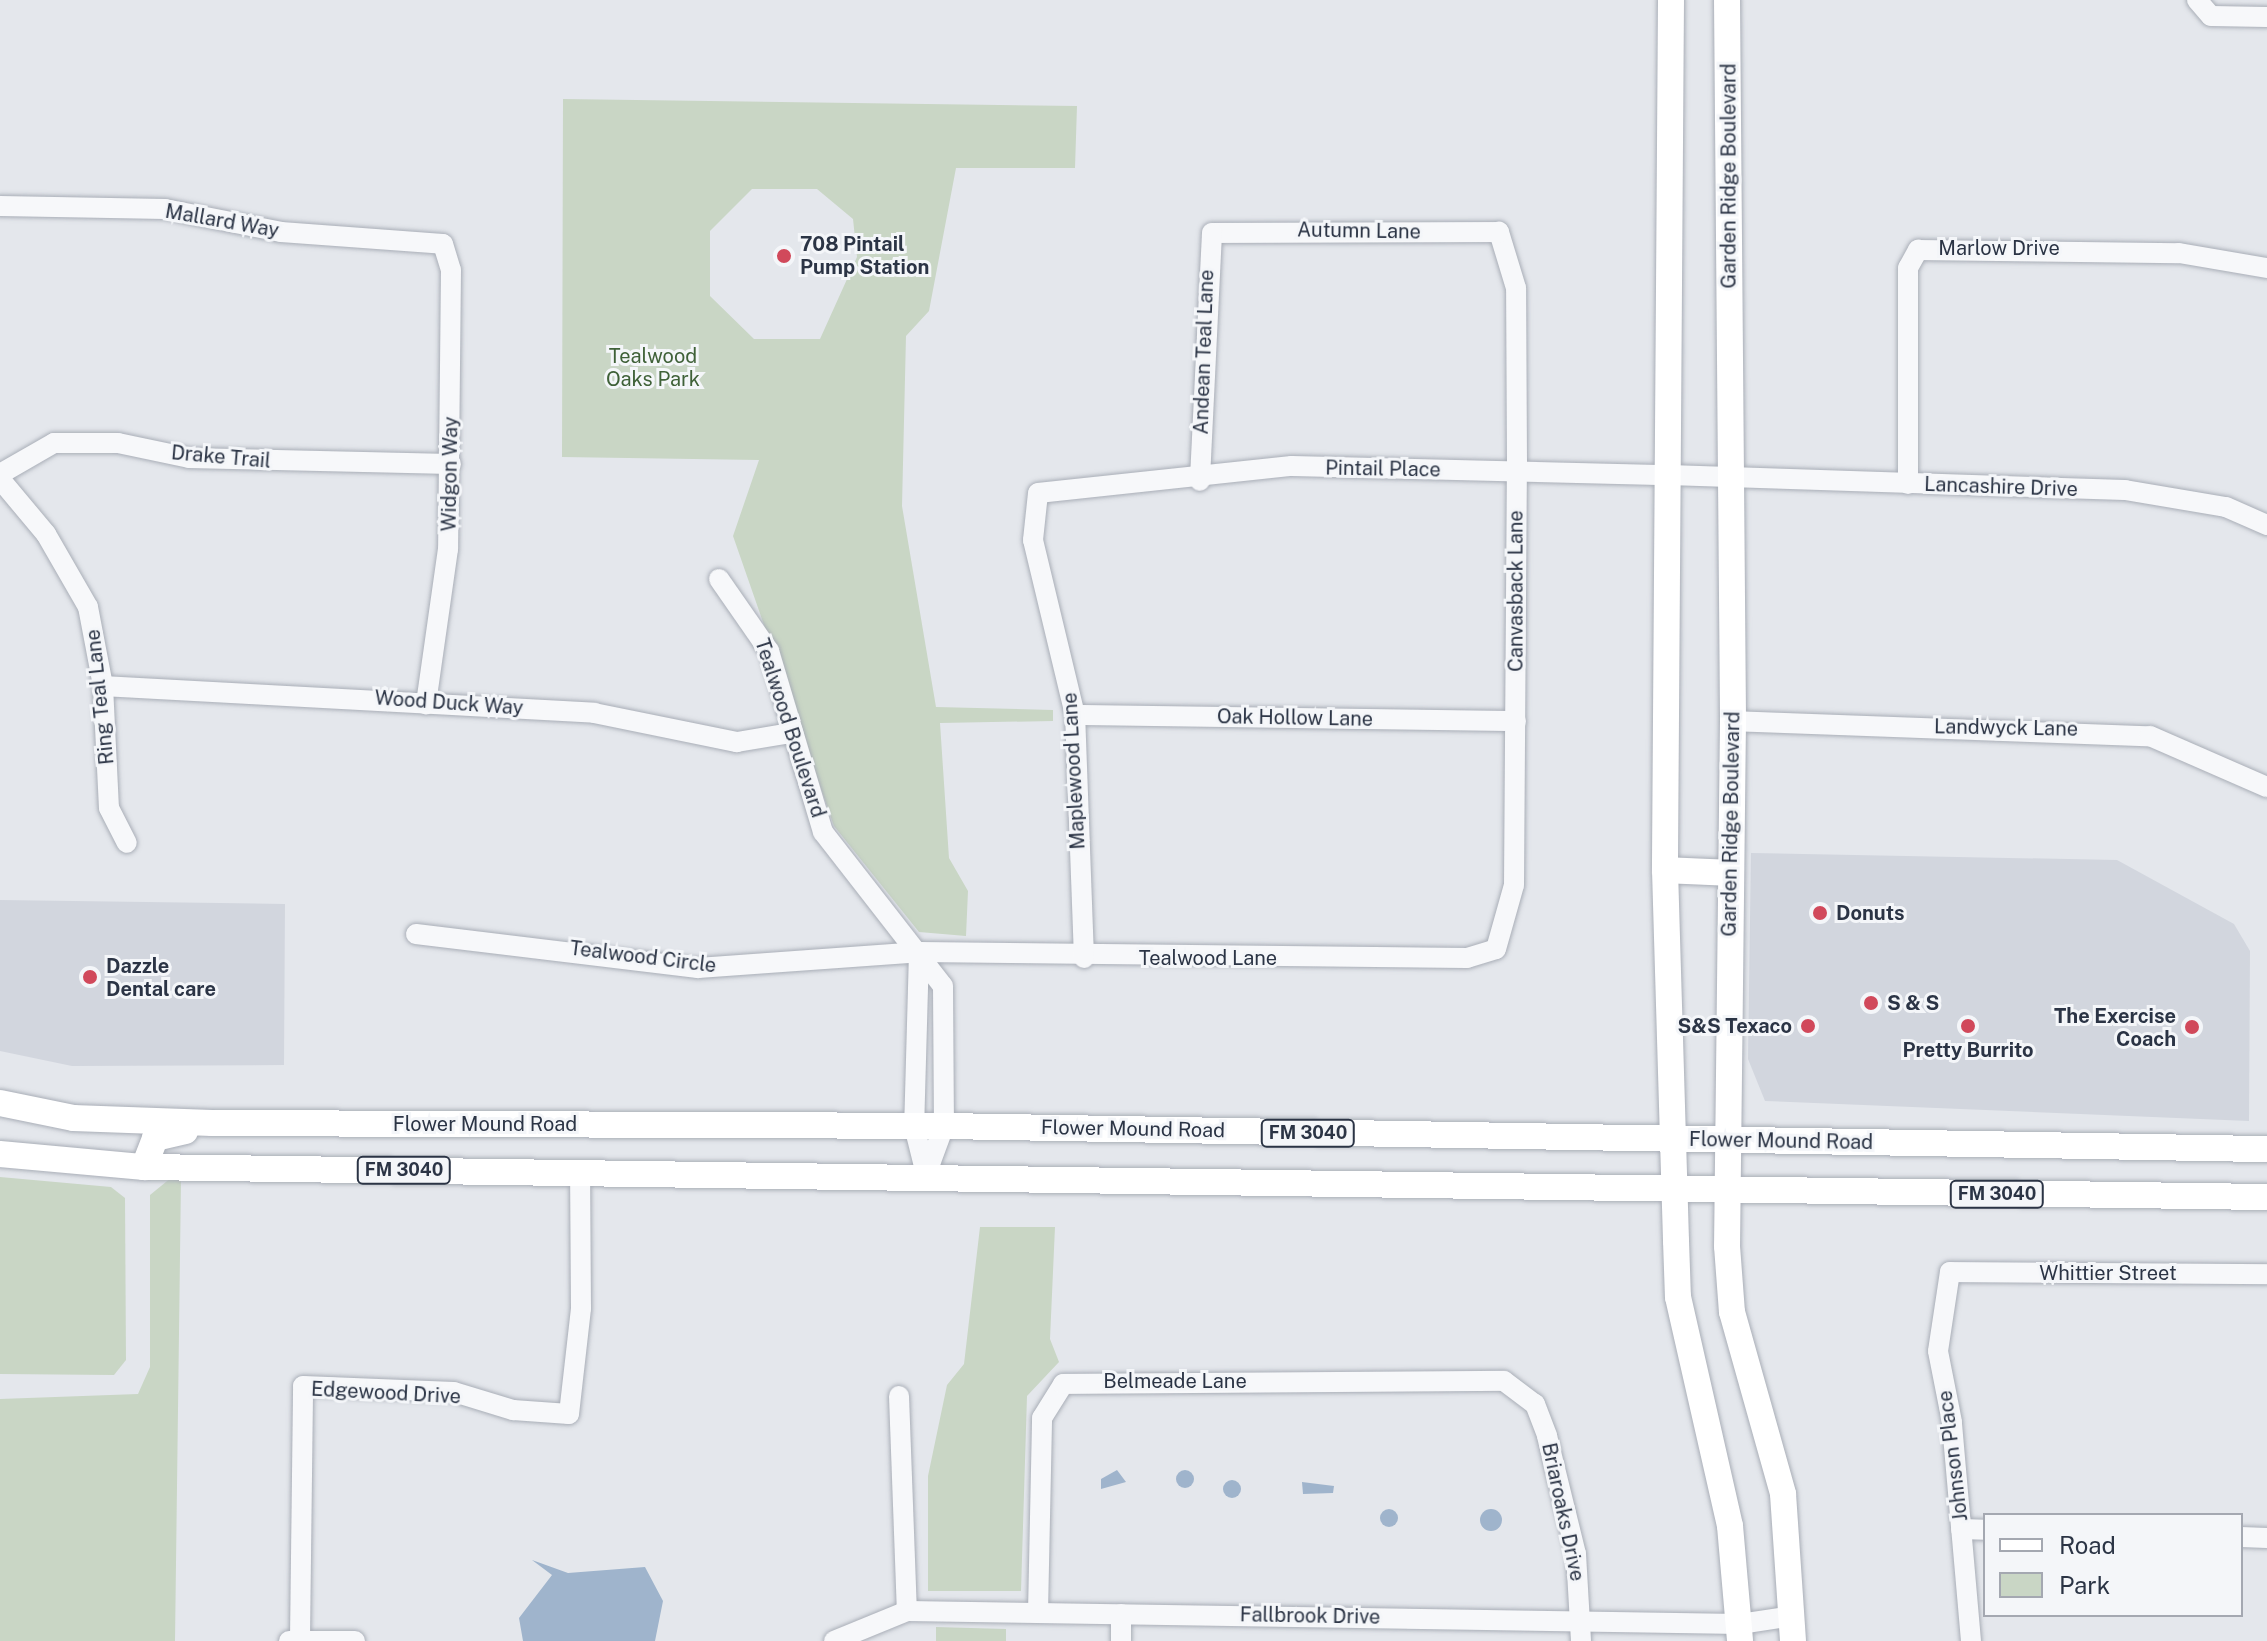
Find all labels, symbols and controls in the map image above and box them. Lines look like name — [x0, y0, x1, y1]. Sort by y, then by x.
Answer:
street label: Garden Ridge Boulevard — [1717, 63, 1741, 289]
street label: Mallard Way — [163, 199, 281, 243]
street label: Autumn Lane — [1297, 218, 1421, 244]
place label: 708 Pintail Pump Station — [800, 232, 929, 279]
street label: Marlow Drive — [1938, 236, 2060, 260]
marker: 708 Pintail Pump Station — [775, 247, 793, 265]
street label: Andean Teal Lane — [1189, 269, 1219, 435]
park label: Tealwood Oaks Park — [606, 344, 700, 391]
street label: Widgon Way — [437, 416, 463, 532]
street label: Drake Trail — [170, 441, 272, 473]
street label: Pintail Place — [1325, 456, 1441, 482]
street label: Lancashire Drive — [1924, 472, 2078, 502]
street label: Canvasback Lane — [1504, 510, 1528, 672]
street label: Ring Teal Lane — [81, 628, 119, 766]
street label: Tealwood Boulevard — [750, 635, 830, 821]
street label: Wood Duck Way — [374, 686, 524, 720]
street label: Maplewood Lane — [1058, 692, 1090, 850]
street label: Oak Hollow Lane — [1217, 705, 1373, 731]
street label: Garden Ridge Boulevard — [1717, 711, 1745, 937]
street label: Landwyck Lane — [1934, 715, 2078, 741]
place label: Donuts — [1836, 901, 1904, 925]
marker: Donuts — [1811, 904, 1829, 922]
street label: Tealwood Circle — [568, 936, 718, 978]
street label: Tealwood Lane — [1139, 946, 1277, 970]
place label: Dazzle Dental care — [106, 954, 216, 1001]
marker: Dazzle Dental care — [81, 968, 99, 986]
place label: S & S — [1887, 991, 1939, 1015]
marker: S & S — [1862, 994, 1880, 1012]
place label: The Exercise Coach — [2054, 1004, 2176, 1051]
place label: S&S Texaco — [1678, 1014, 1792, 1038]
marker: S&S Texaco — [1799, 1017, 1817, 1035]
marker: Pretty Burrito — [1959, 1017, 1977, 1035]
marker: The Exercise Coach — [2183, 1018, 2201, 1036]
place label: Pretty Burrito — [1902, 1038, 2034, 1062]
street label: Flower Mound Road — [393, 1112, 577, 1136]
street label: Flower Mound Road — [1041, 1115, 1225, 1143]
road number: FM 3040 — [1260, 1119, 1356, 1147]
street label: Flower Mound Road — [1689, 1127, 1873, 1155]
road number: FM 3040 — [356, 1156, 452, 1184]
road number: FM 3040 — [1949, 1180, 2045, 1208]
street label: Whittier Street — [2039, 1261, 2177, 1285]
street label: Belmeade Lane — [1103, 1369, 1247, 1393]
street label: Edgewood Drive — [310, 1377, 462, 1409]
street label: Johnson Place — [1933, 1389, 1973, 1523]
street label: Briaroaks Drive — [1537, 1441, 1589, 1583]
legend — [1983, 1513, 2243, 1617]
text: Road — [2059, 1531, 2116, 1559]
text: Park — [2059, 1571, 2110, 1599]
street label: Fallbrook Drive — [1239, 1603, 1381, 1629]

